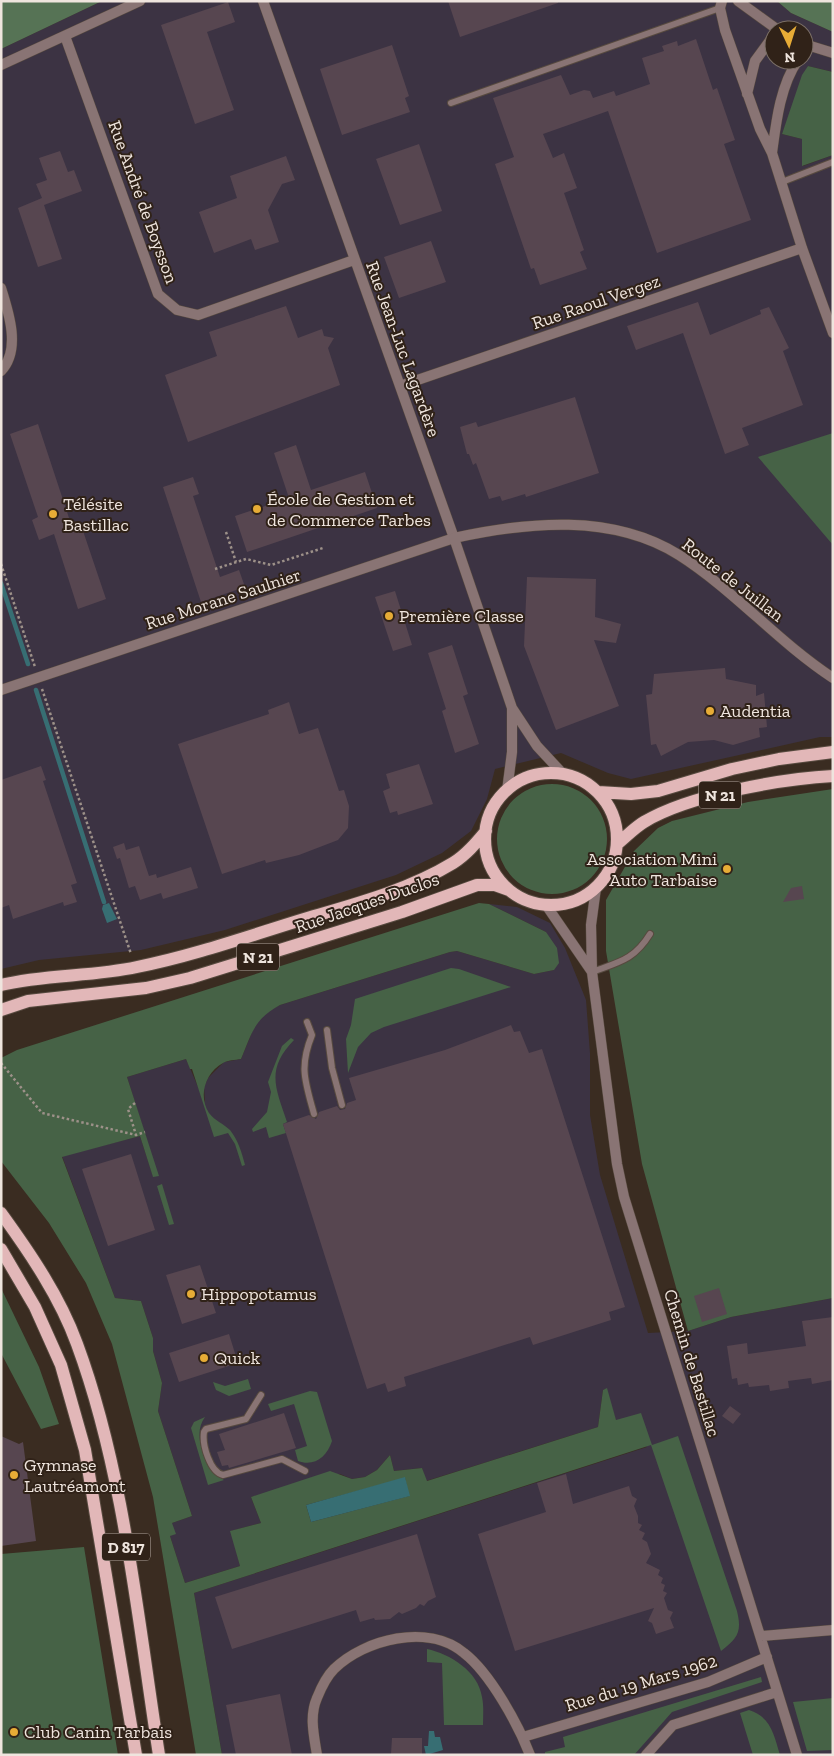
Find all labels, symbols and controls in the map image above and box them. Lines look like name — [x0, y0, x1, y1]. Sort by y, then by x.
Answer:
north arrow — [764, 20, 814, 70]
text: N — [784, 49, 796, 66]
street label: Rue André de Boysson — [103, 118, 183, 287]
street label: Rue Jean-Luc Lagardère — [361, 258, 445, 440]
street label: Rue Raoul Vergez — [529, 270, 663, 334]
place label: École de Gestion et de Commerce Tarbes — [267, 488, 431, 531]
place label: Télésite Bastillac — [63, 493, 129, 536]
marker: École de Gestion et de Commerce Tarbes — [251, 503, 263, 515]
marker: Télésite Bastillac — [47, 508, 59, 520]
street label: Route de Juillan — [678, 533, 789, 627]
street label: Rue Morane Saulnier — [143, 563, 303, 635]
place label: Première Classe — [399, 605, 524, 627]
marker: Première Classe — [383, 610, 395, 622]
place label: Audentia — [720, 700, 791, 722]
marker: Audentia — [704, 705, 716, 717]
road number: N 21 — [699, 782, 741, 808]
place label: Association Mini Auto Tarbaise — [587, 848, 717, 891]
marker: Association Mini Auto Tarbaise — [721, 863, 733, 875]
street label: Rue Jacques Duclos — [292, 868, 442, 938]
road number: N 21 — [237, 944, 279, 970]
place label: Hippopotamus — [201, 1283, 317, 1305]
street label: Chemin de Bastillac — [659, 1286, 725, 1440]
marker: Hippopotamus — [185, 1288, 197, 1300]
place label: Quick — [214, 1347, 261, 1369]
marker: Quick — [198, 1352, 210, 1364]
place label: Gymnase Lautréamont — [24, 1454, 126, 1497]
marker: Gymnase Lautréamont — [8, 1469, 20, 1481]
road number: D 817 — [102, 1534, 150, 1560]
street label: Rue du 19 Mars 1962 — [562, 1649, 720, 1717]
place label: Club Canin Tarbais — [24, 1721, 172, 1743]
marker: Club Canin Tarbais — [8, 1726, 20, 1738]

